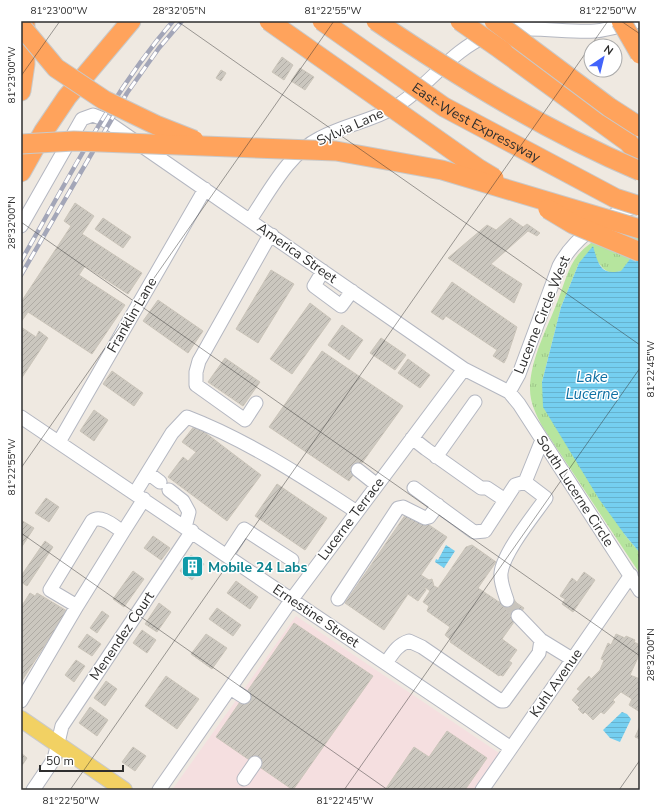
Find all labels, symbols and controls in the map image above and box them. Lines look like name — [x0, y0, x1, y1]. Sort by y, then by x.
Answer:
text: 81°23'00"W — [31, 4, 87, 18]
text: 28°32'05"N — [152, 4, 206, 18]
text: 81°22'55"W — [305, 4, 361, 18]
text: 81°22'50"W — [580, 4, 636, 18]
north arrow — [583, 38, 623, 78]
text: N — [601, 42, 616, 59]
text: 81°23'00"W — [5, 47, 19, 103]
street label: East-West Expressway — [408, 78, 545, 167]
street label: Sylvia Lane — [313, 104, 387, 150]
text: 28°32'00"N — [5, 196, 19, 250]
street label: America Street — [253, 218, 341, 288]
street label: Lucerne Circle West — [510, 253, 574, 377]
street label: Franklin Lane — [103, 274, 161, 356]
text: 81°22'45"W — [644, 341, 658, 397]
water label: Lake Lucerne — [565, 367, 619, 404]
street label: South Lucerne Circle — [532, 432, 618, 550]
text: 81°22'55"W — [5, 439, 19, 495]
street label: Lucerne Terrace — [314, 474, 388, 564]
building icon: Mobile 24 Labs — [179, 554, 205, 580]
place label: Mobile 24 Labs — [208, 558, 307, 577]
street label: Ernestine Street — [269, 580, 363, 652]
street label: Menendez Court — [85, 588, 159, 684]
text: 28°32'00"N — [644, 628, 658, 682]
street label: Kuhl Avenue — [525, 645, 587, 721]
scale bar — [40, 747, 123, 773]
text: 50 m — [46, 753, 74, 769]
text: 81°22'50"W — [43, 794, 99, 808]
text: 81°22'45"W — [317, 794, 373, 808]

